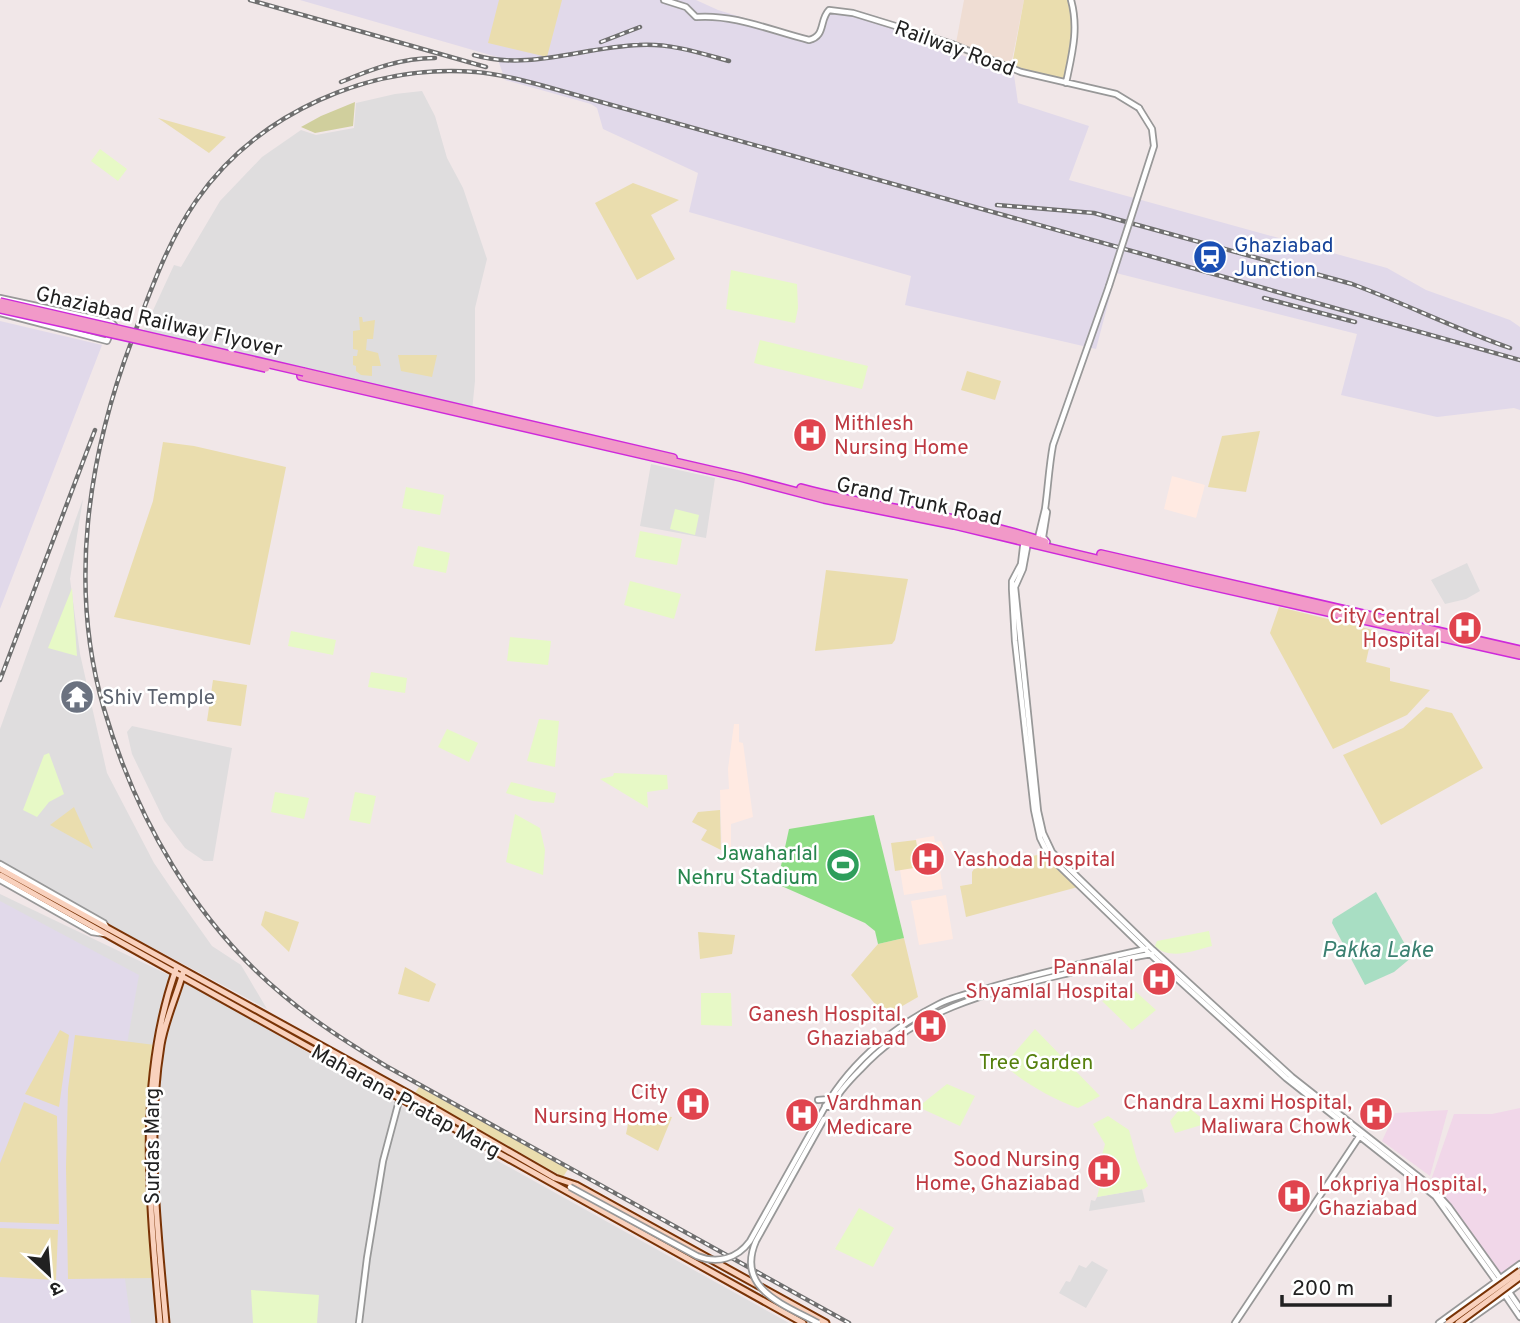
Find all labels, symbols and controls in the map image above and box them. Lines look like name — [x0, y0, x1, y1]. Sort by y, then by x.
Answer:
street label: Railway Road — [891, 15, 1018, 84]
place label: Ghaziabad Junction — [1234, 233, 1334, 284]
station icon: Ghaziabad Junction — [1191, 238, 1229, 276]
street label: Ghaziabad Railway Flyover — [33, 281, 285, 364]
place label: Mithlesh Nursing Home — [834, 411, 969, 462]
hospital icon: Mithlesh Nursing Home — [791, 416, 829, 454]
street label: Grand Trunk Road — [834, 472, 1004, 533]
place label: City Central Hospital — [1329, 604, 1440, 655]
hospital icon: City Central Hospital — [1446, 609, 1484, 647]
temple icon: Shiv Temple — [58, 678, 96, 716]
place label: Shiv Temple — [102, 685, 215, 712]
hospital icon: Yashoda Hospital — [909, 840, 947, 878]
place label: Jawaharlal Nehru Stadium — [677, 841, 818, 892]
sports icon: Jawaharlal Nehru Stadium — [824, 846, 862, 884]
place label: Yashoda Hospital — [953, 847, 1115, 874]
water label: Pakka Lake — [1321, 937, 1434, 966]
place label: Pannalal Shyamlal Hospital — [965, 955, 1134, 1006]
hospital icon: Pannalal Shyamlal Hospital — [1140, 960, 1178, 998]
place label: Ganesh Hospital, Ghaziabad — [748, 1002, 906, 1053]
hospital icon: Ganesh Hospital, Ghaziabad — [911, 1007, 949, 1045]
street label: Maharana Pratap Marg — [306, 1039, 505, 1166]
park label: Tree Garden — [979, 1050, 1093, 1077]
place label: City Nursing Home — [533, 1080, 668, 1131]
hospital icon: City Nursing Home — [674, 1085, 712, 1123]
street label: Surdas Marg — [140, 1088, 167, 1204]
place label: Chandra Laxmi Hospital, Maliwara Chowk — [1123, 1090, 1352, 1141]
place label: Vardhman Medicare — [826, 1091, 922, 1142]
hospital icon: Chandra Laxmi Hospital, Maliwara Chowk — [1357, 1095, 1395, 1133]
hospital icon: Vardhman Medicare — [783, 1096, 821, 1134]
place label: Sood Nursing Home, Ghaziabad — [915, 1147, 1080, 1198]
hospital icon: Sood Nursing Home, Ghaziabad — [1085, 1152, 1123, 1190]
place label: Lokpriya Hospital, Ghaziabad — [1318, 1172, 1487, 1223]
hospital icon: Lokpriya Hospital, Ghaziabad — [1275, 1177, 1313, 1215]
north arrow — [14, 1239, 84, 1309]
scale bar — [1282, 1264, 1390, 1308]
text: उ — [45, 1274, 66, 1301]
text: 200 m — [1292, 1276, 1354, 1303]

